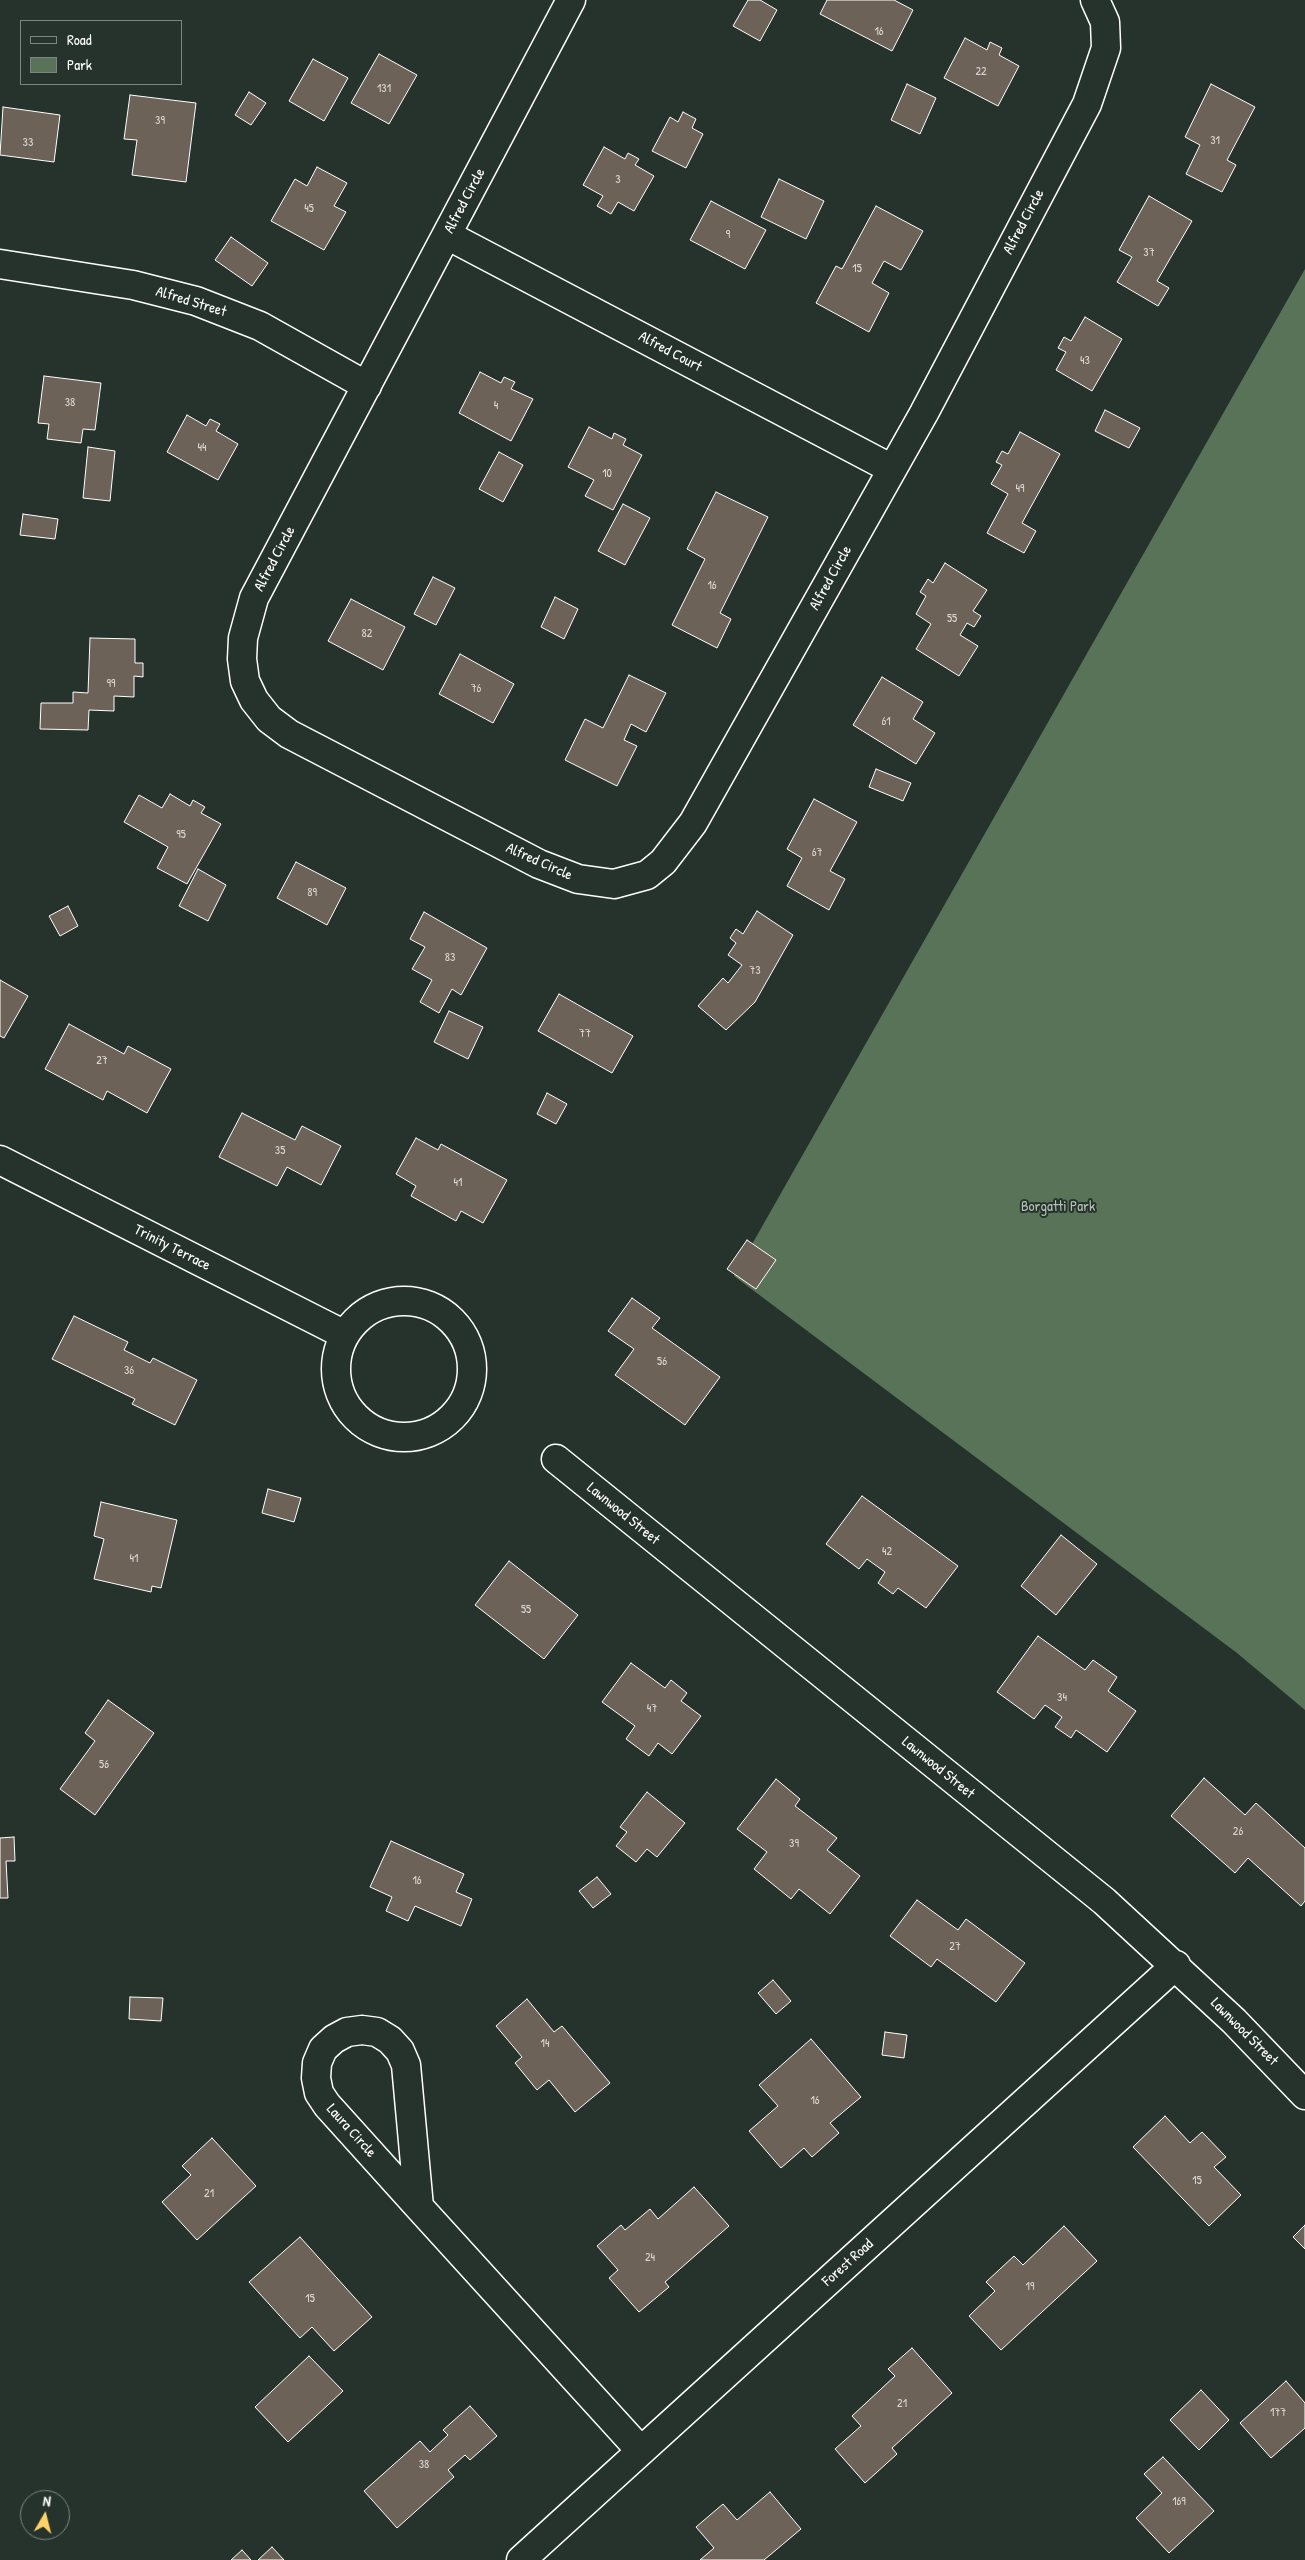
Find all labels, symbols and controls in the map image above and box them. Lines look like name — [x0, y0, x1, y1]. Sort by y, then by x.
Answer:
legend — [20, 20, 182, 85]
house number: 16 — [874, 25, 884, 39]
text: Road — [67, 29, 92, 50]
text: Park — [67, 54, 92, 75]
house number: 22 — [975, 65, 987, 79]
house number: 131 — [377, 82, 391, 96]
house number: 39 — [155, 114, 165, 128]
house number: 31 — [1210, 134, 1220, 148]
house number: 33 — [23, 136, 33, 150]
street label: Alfred Circle — [440, 165, 490, 237]
house number: 3 — [615, 173, 621, 187]
street label: Alfred Circle — [999, 186, 1049, 258]
house number: 45 — [304, 202, 314, 216]
house number: 9 — [726, 228, 730, 242]
house number: 37 — [1143, 246, 1155, 260]
house number: 15 — [852, 262, 862, 276]
street label: Alfred Street — [154, 283, 228, 321]
street label: Alfred Court — [635, 328, 705, 376]
house number: 43 — [1080, 354, 1090, 368]
house number: 38 — [65, 396, 75, 410]
house number: 4 — [494, 399, 498, 413]
house number: 44 — [198, 441, 206, 455]
house number: 10 — [602, 467, 612, 481]
house number: 49 — [1016, 482, 1024, 496]
street label: Alfred Circle — [250, 523, 300, 595]
street label: Alfred Circle — [806, 543, 856, 613]
house number: 16 — [707, 579, 717, 593]
house number: 55 — [947, 612, 957, 626]
house number: 82 — [362, 627, 372, 641]
house number: 99 — [107, 677, 115, 691]
house number: 76 — [471, 682, 481, 696]
house number: 61 — [881, 715, 891, 729]
house number: 95 — [176, 828, 186, 842]
street label: Alfred Circle — [503, 839, 575, 885]
house number: 67 — [812, 846, 822, 860]
house number: 89 — [307, 886, 317, 900]
house number: 83 — [445, 951, 455, 965]
house number: 73 — [749, 964, 761, 978]
house number: 77 — [579, 1027, 591, 1041]
house number: 27 — [96, 1054, 108, 1068]
house number: 35 — [275, 1144, 285, 1158]
house number: 41 — [454, 1176, 462, 1190]
park label: Borgatti Park — [1021, 1198, 1095, 1216]
street label: Trinity Terrace — [131, 1221, 213, 1275]
house number: 56 — [657, 1355, 667, 1369]
house number: 36 — [124, 1364, 134, 1378]
street label: Lawnwood Street — [583, 1479, 663, 1549]
house number: 42 — [882, 1545, 892, 1559]
house number: 41 — [130, 1552, 138, 1566]
house number: 55 — [521, 1603, 531, 1617]
house number: 34 — [1057, 1691, 1067, 1705]
house number: 47 — [647, 1702, 657, 1716]
street label: Lawnwood Street — [898, 1733, 978, 1803]
house number: 56 — [99, 1758, 109, 1772]
house number: 26 — [1233, 1825, 1243, 1839]
house number: 39 — [789, 1837, 799, 1851]
house number: 16 — [412, 1874, 422, 1888]
house number: 27 — [949, 1940, 961, 1954]
street label: Lawnwood Street — [1206, 1994, 1282, 2070]
house number: 14 — [541, 2037, 549, 2051]
house number: 16 — [810, 2094, 820, 2108]
street label: Laura Circle — [322, 2101, 380, 2161]
house number: 15 — [1192, 2174, 1202, 2188]
house number: 21 — [204, 2187, 214, 2201]
street label: Forest Road — [819, 2235, 877, 2291]
house number: 24 — [645, 2251, 655, 2265]
house number: 19 — [1026, 2280, 1034, 2294]
house number: 15 — [305, 2292, 315, 2306]
house number: 21 — [897, 2397, 907, 2411]
house number: 177 — [1270, 2406, 1286, 2420]
house number: 38 — [419, 2458, 429, 2472]
north arrow — [20, 2490, 70, 2540]
text: N — [42, 2491, 52, 2511]
house number: 169 — [1172, 2495, 1186, 2509]

